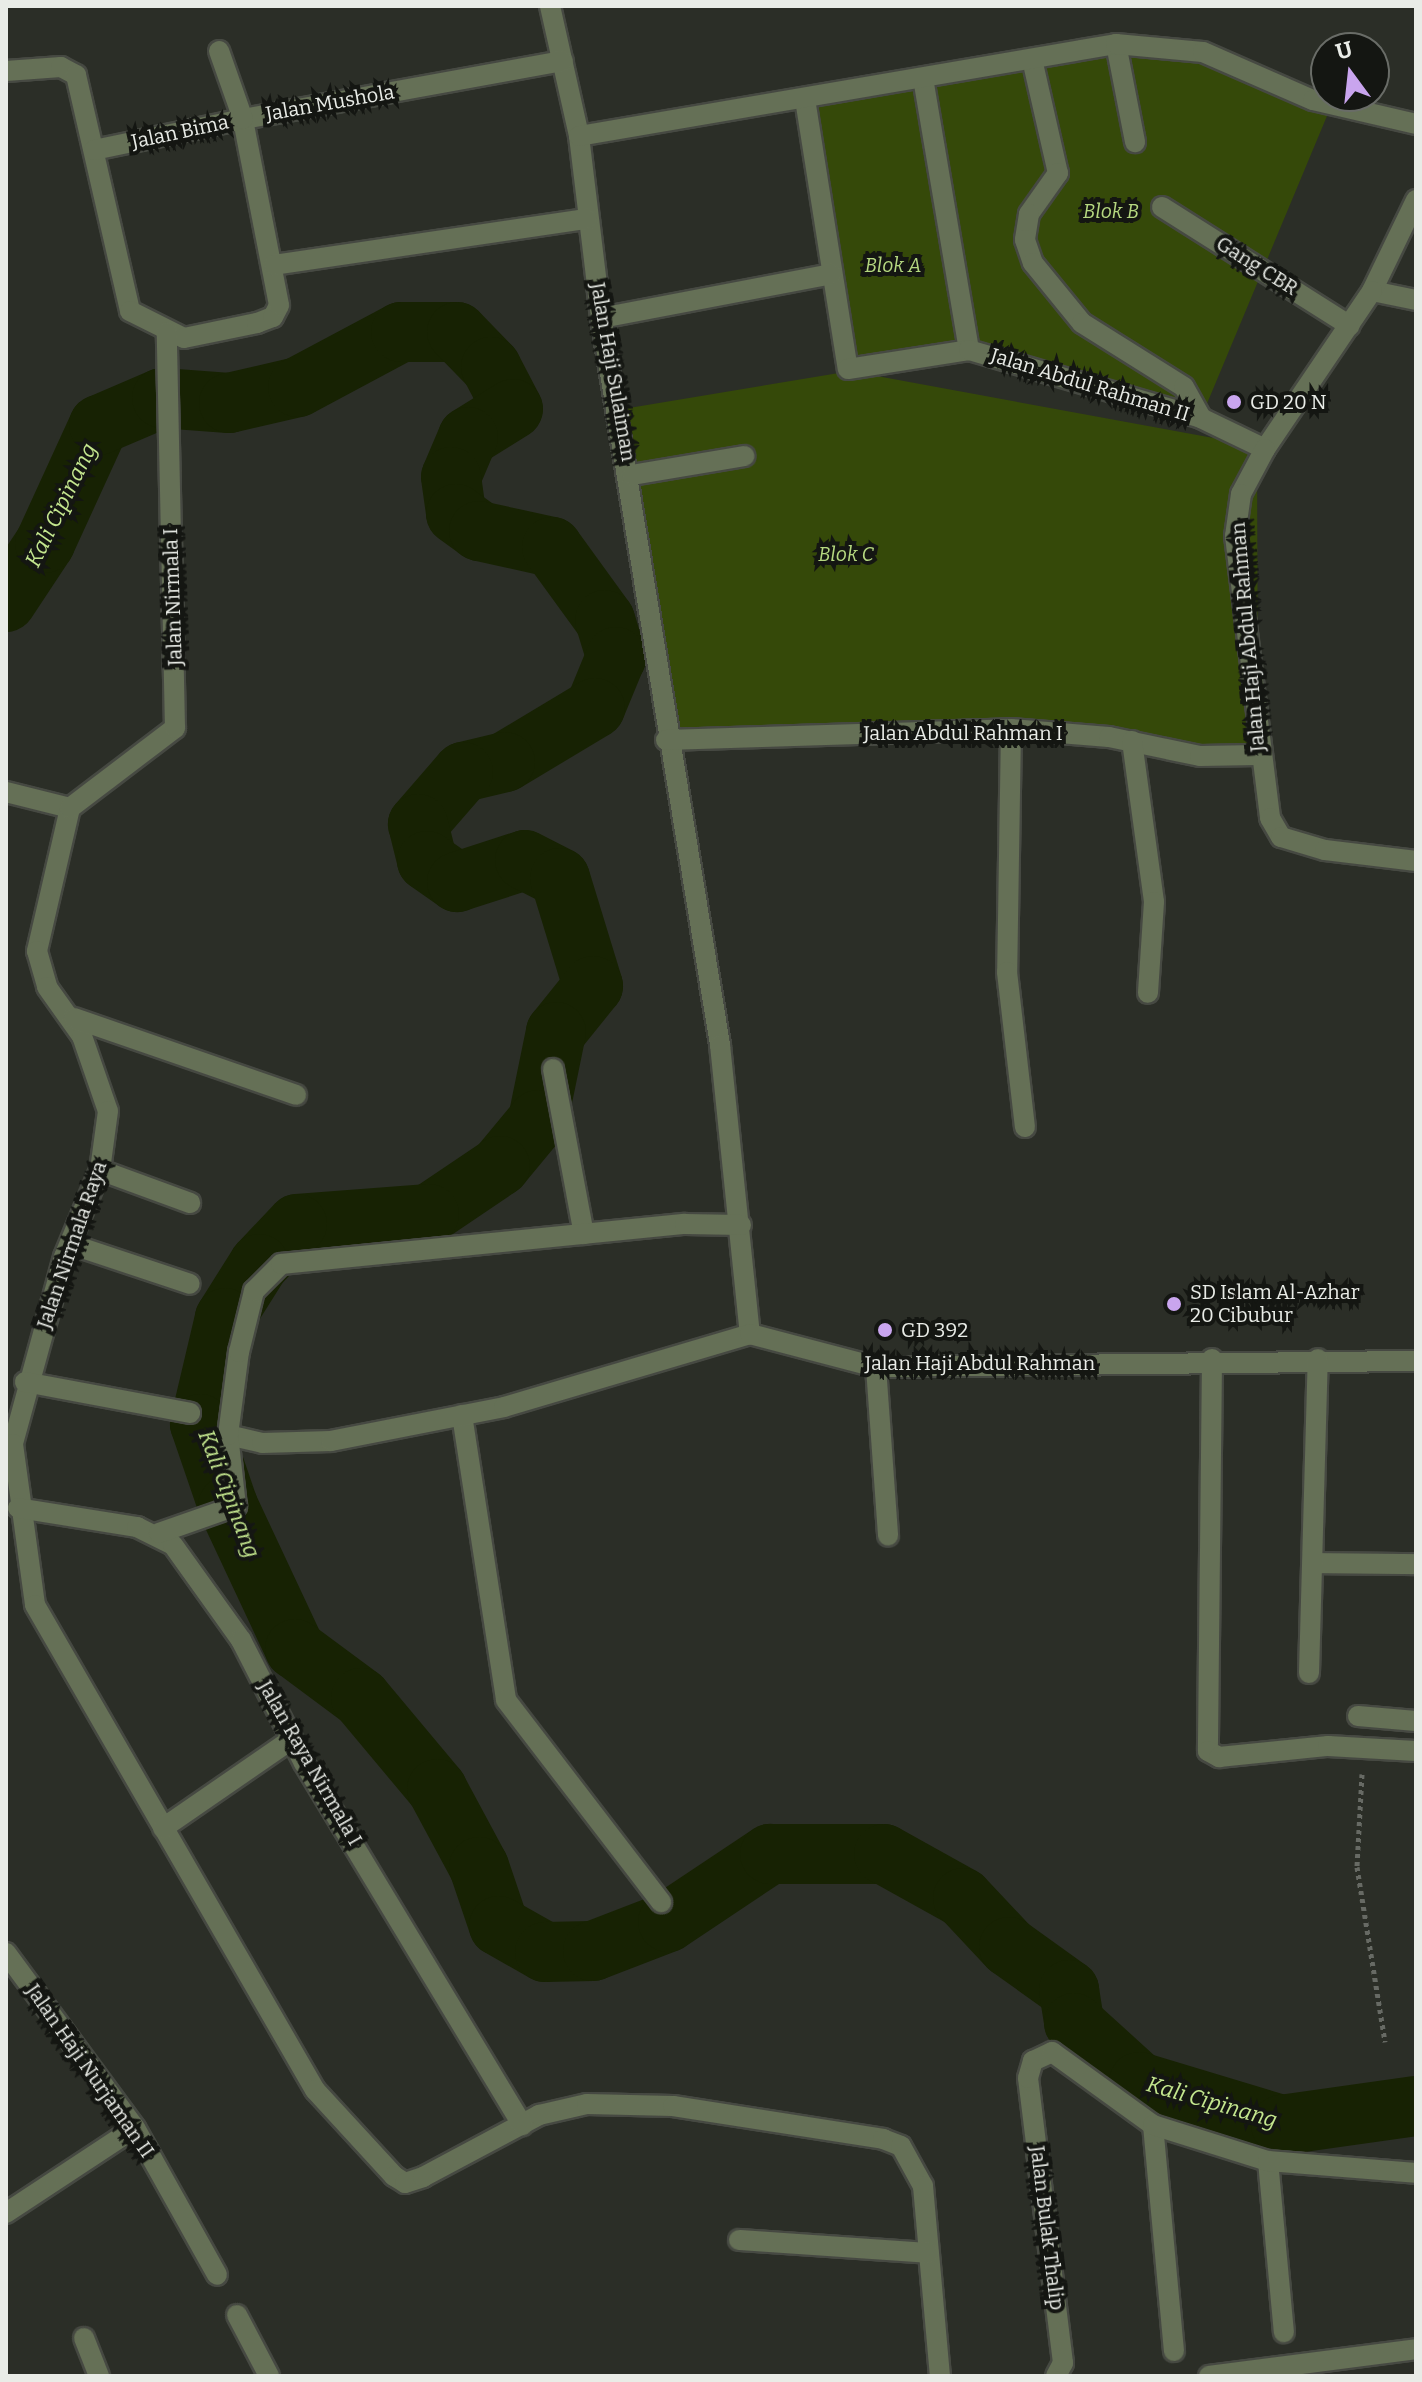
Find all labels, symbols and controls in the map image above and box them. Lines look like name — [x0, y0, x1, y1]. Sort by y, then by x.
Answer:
north arrow — [1310, 32, 1390, 112]
text: U — [1333, 35, 1356, 65]
street label: Jalan Mushola — [264, 80, 396, 126]
street label: Jalan Bima — [129, 110, 231, 154]
park label: Blok B — [1083, 199, 1139, 223]
street label: Gang CBR — [1212, 232, 1302, 300]
park label: Blok A — [864, 253, 922, 277]
street label: Jalan Haji Sulaiman — [585, 281, 641, 463]
street label: Jalan Abdul Rahman II — [988, 343, 1192, 427]
place label: GD 20 N — [1250, 390, 1327, 414]
marker: GD 20 N — [1225, 393, 1243, 411]
water label: Kali Cipinang — [20, 439, 102, 571]
street label: Jalan Haji Abdul Rahman — [1226, 521, 1270, 753]
street label: Jalan Nirmala I — [159, 528, 187, 666]
park label: Blok C — [818, 542, 874, 566]
street label: Jalan Abdul Rahman I — [863, 721, 1063, 745]
street label: Jalan Nirmala Raya — [32, 1158, 112, 1332]
place label: SD Islam Al-Azhar 20 Cibubur — [1190, 1280, 1360, 1327]
marker: SD Islam Al-Azhar 20 Cibubur — [1165, 1295, 1183, 1313]
place label: GD 392 — [901, 1318, 968, 1342]
marker: GD 392 — [876, 1321, 894, 1339]
street label: Jalan Haji Abdul Rahman — [865, 1351, 1095, 1375]
water label: Kali Cipinang — [193, 1426, 265, 1562]
street label: Jalan Raya Nirmala I — [253, 1676, 367, 1850]
street label: Jalan Haji Nurjaman II — [21, 1980, 159, 2162]
water label: Kali Cipinang — [1144, 2071, 1280, 2133]
street label: Jalan Bulak Thalip — [1025, 2144, 1069, 2312]

